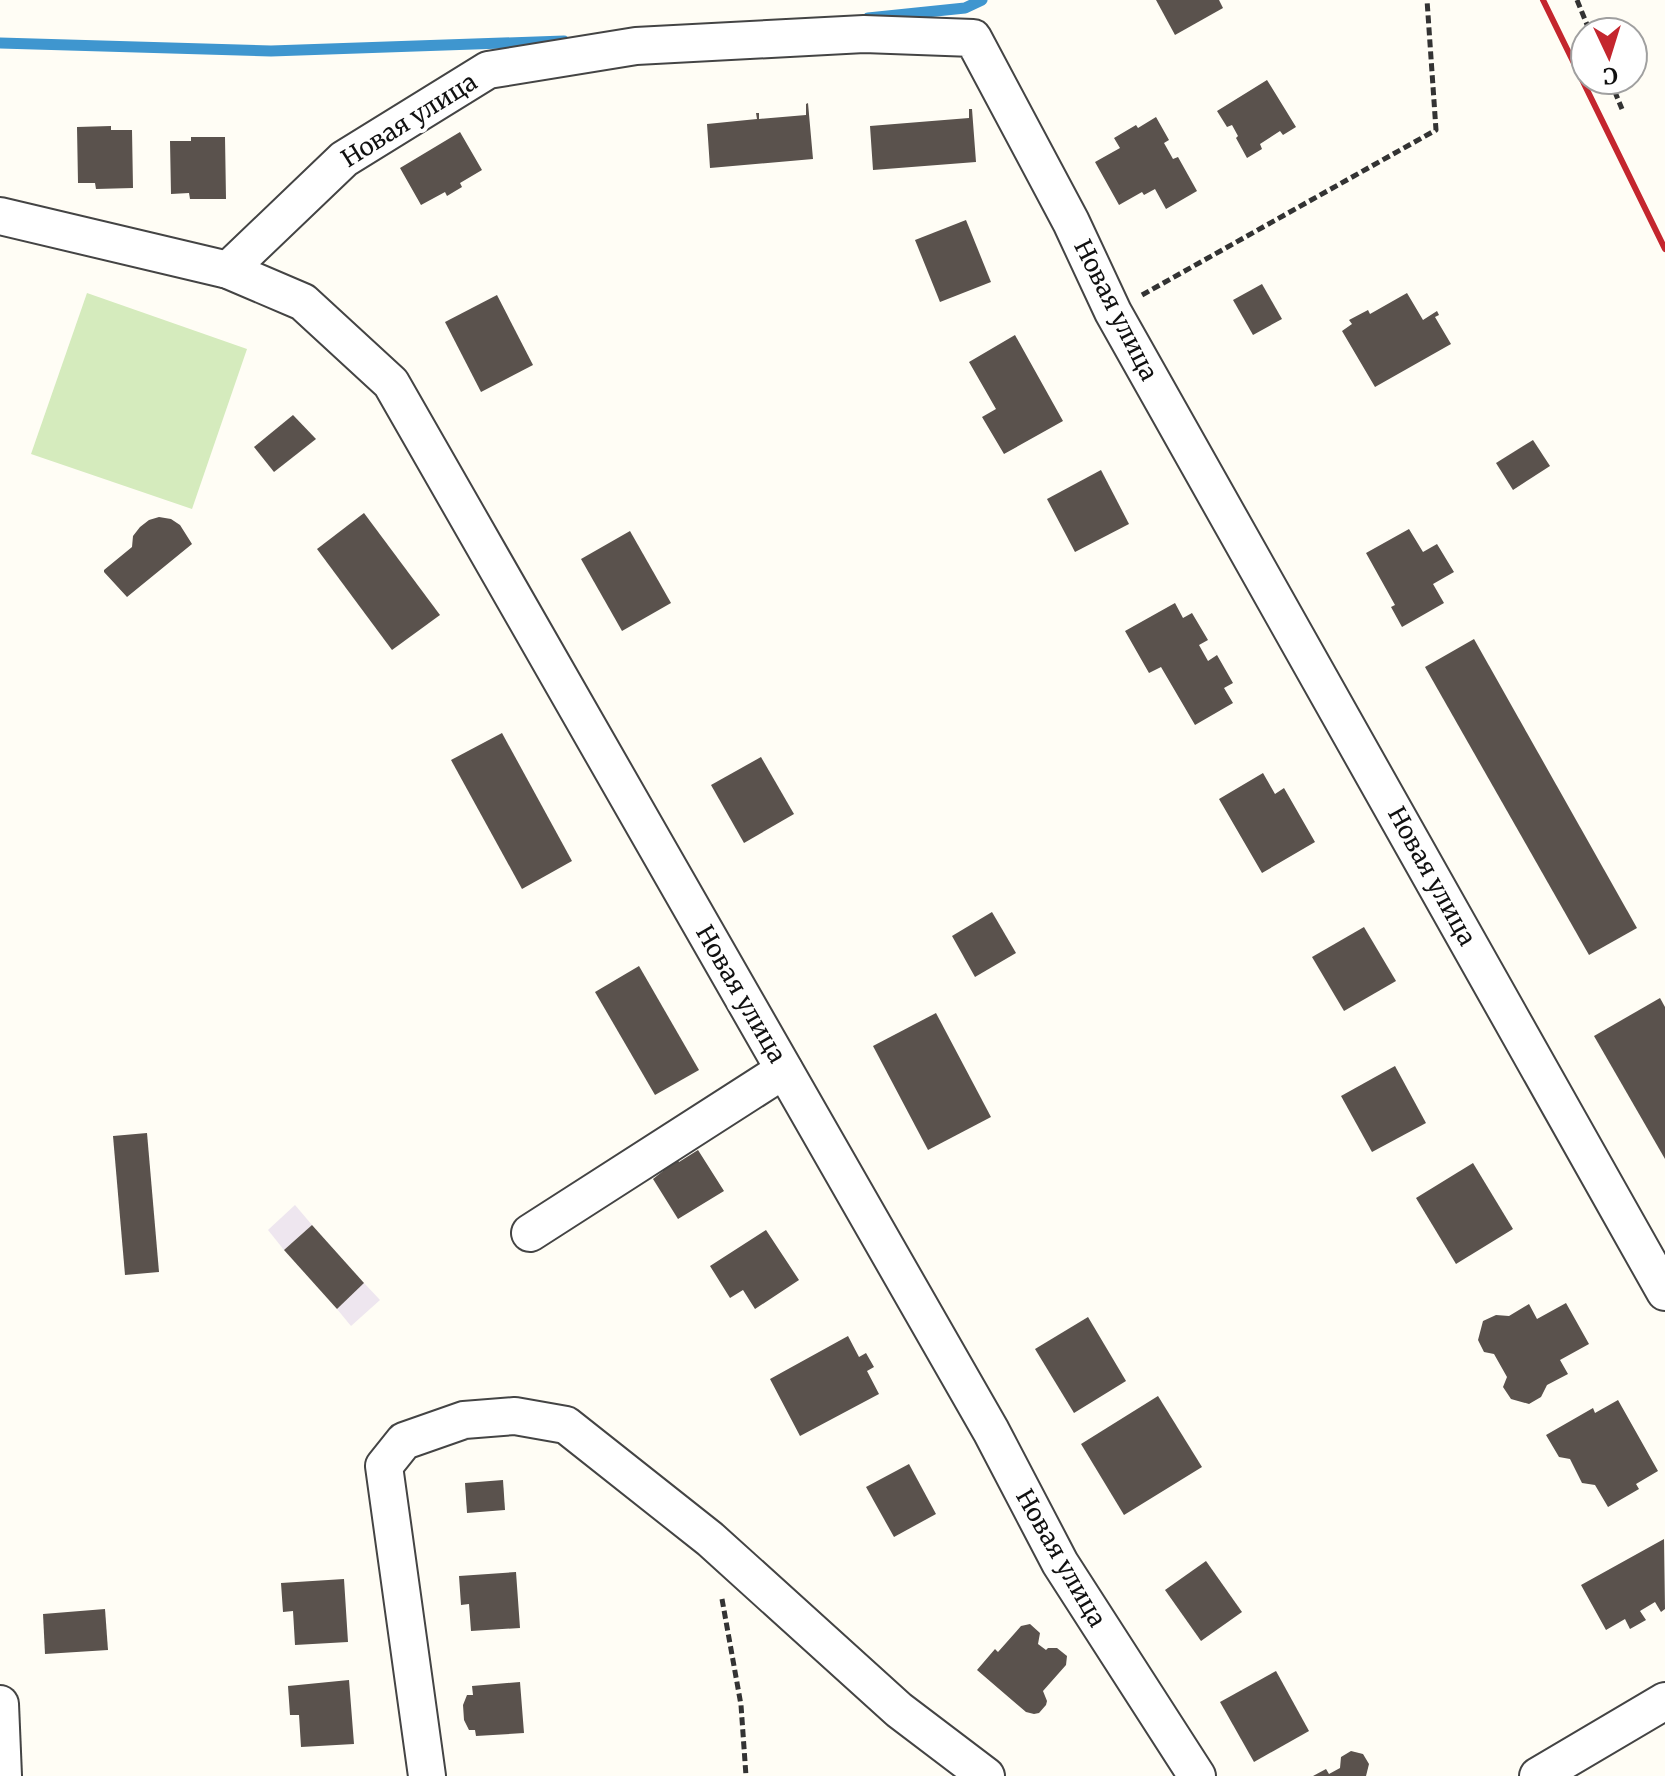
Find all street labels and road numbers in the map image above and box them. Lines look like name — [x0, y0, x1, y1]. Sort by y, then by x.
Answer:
street label: Новая улица — [335, 66, 483, 174]
street label: Новая улица — [1067, 234, 1165, 386]
street label: Новая улица — [1381, 801, 1483, 951]
street label: Новая улица — [689, 920, 793, 1069]
street label: Новая улица — [1009, 1484, 1113, 1633]

